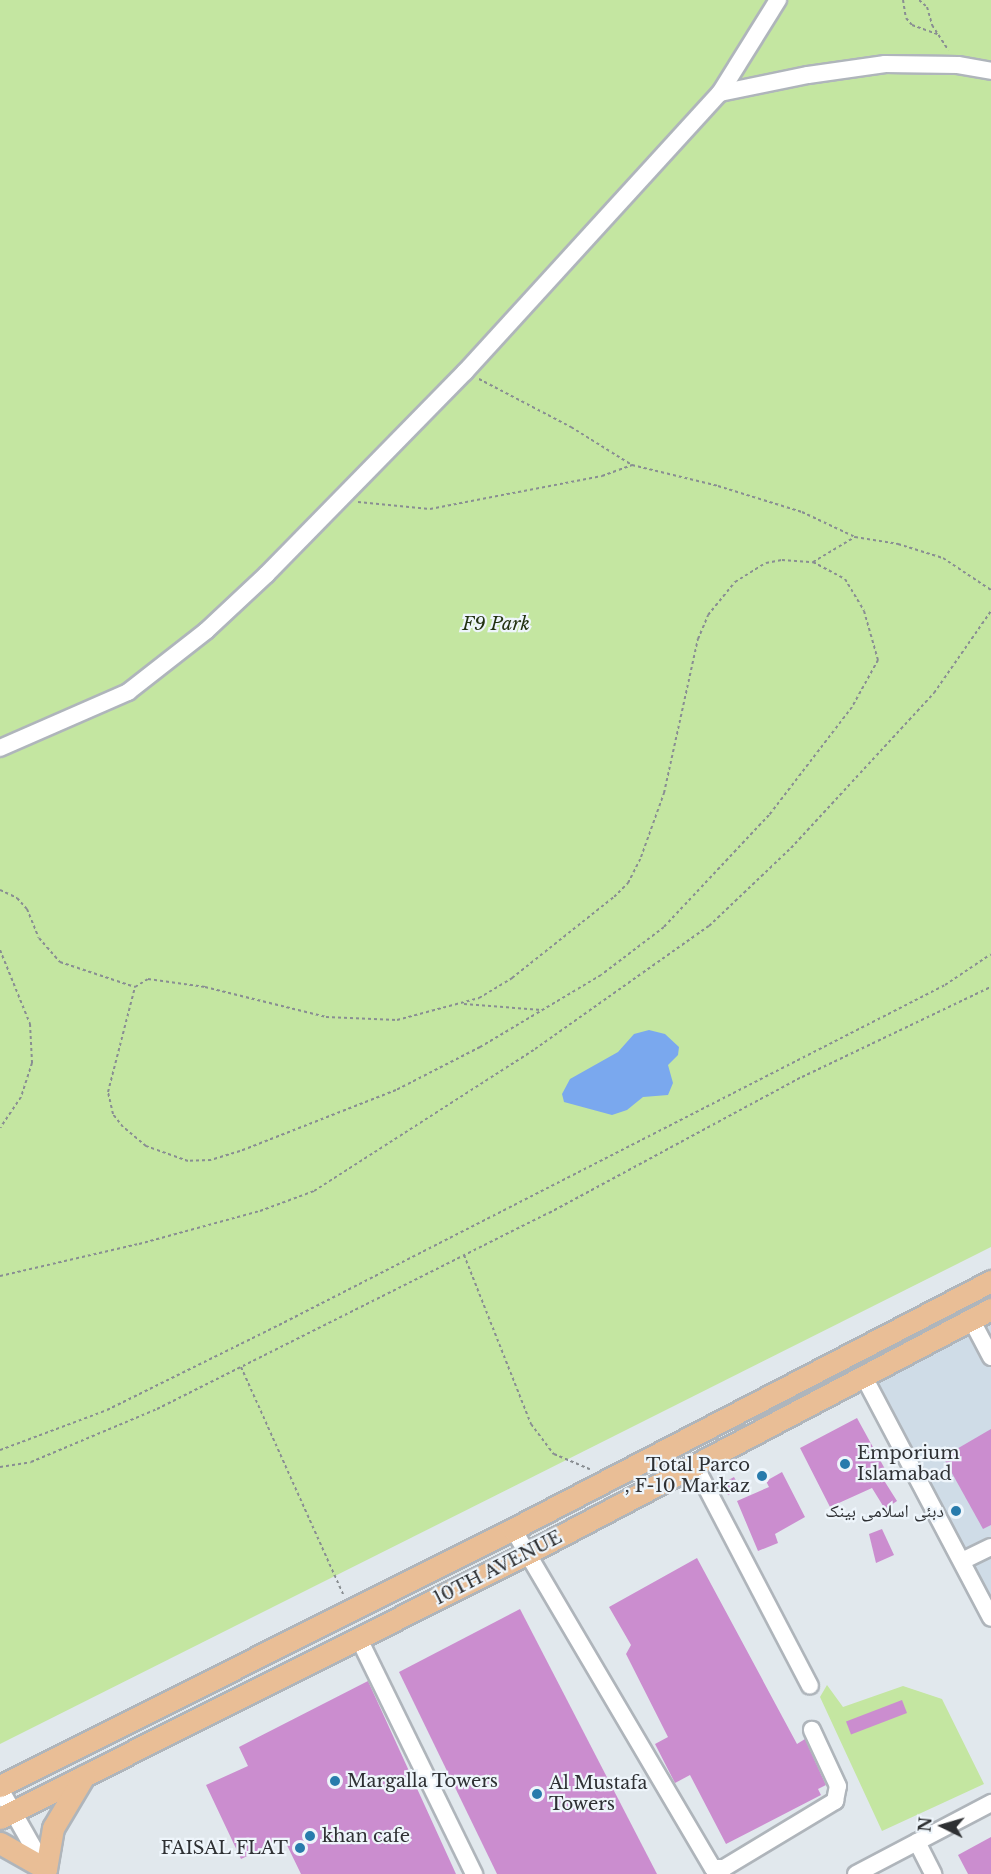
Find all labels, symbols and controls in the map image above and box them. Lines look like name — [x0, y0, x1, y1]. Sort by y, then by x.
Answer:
park label: F9 Park — [462, 613, 530, 635]
place label: Emporium Islamabad — [857, 1443, 959, 1486]
place label: Total Parco , F-10 Markaz — [625, 1455, 750, 1498]
marker: Emporium Islamabad — [838, 1457, 852, 1471]
marker: Total Parco , F-10 Markaz — [755, 1469, 769, 1483]
place label: دبئی اسلامی بینک — [825, 1500, 944, 1522]
marker: دبئی اسلامی بینک — [949, 1504, 963, 1518]
street label: 10TH AVENUE — [430, 1526, 566, 1610]
place label: Margalla Towers — [347, 1770, 499, 1792]
place label: Al Mustafa Towers — [549, 1773, 648, 1816]
marker: Margalla Towers — [328, 1774, 342, 1788]
marker: Al Mustafa Towers — [530, 1787, 544, 1801]
north arrow — [913, 1796, 973, 1856]
text: N — [914, 1816, 936, 1833]
place label: khan cafe — [322, 1825, 410, 1847]
marker: khan cafe — [303, 1829, 317, 1843]
place label: FAISAL FLAT — [160, 1837, 288, 1859]
marker: FAISAL FLAT — [293, 1841, 307, 1855]

